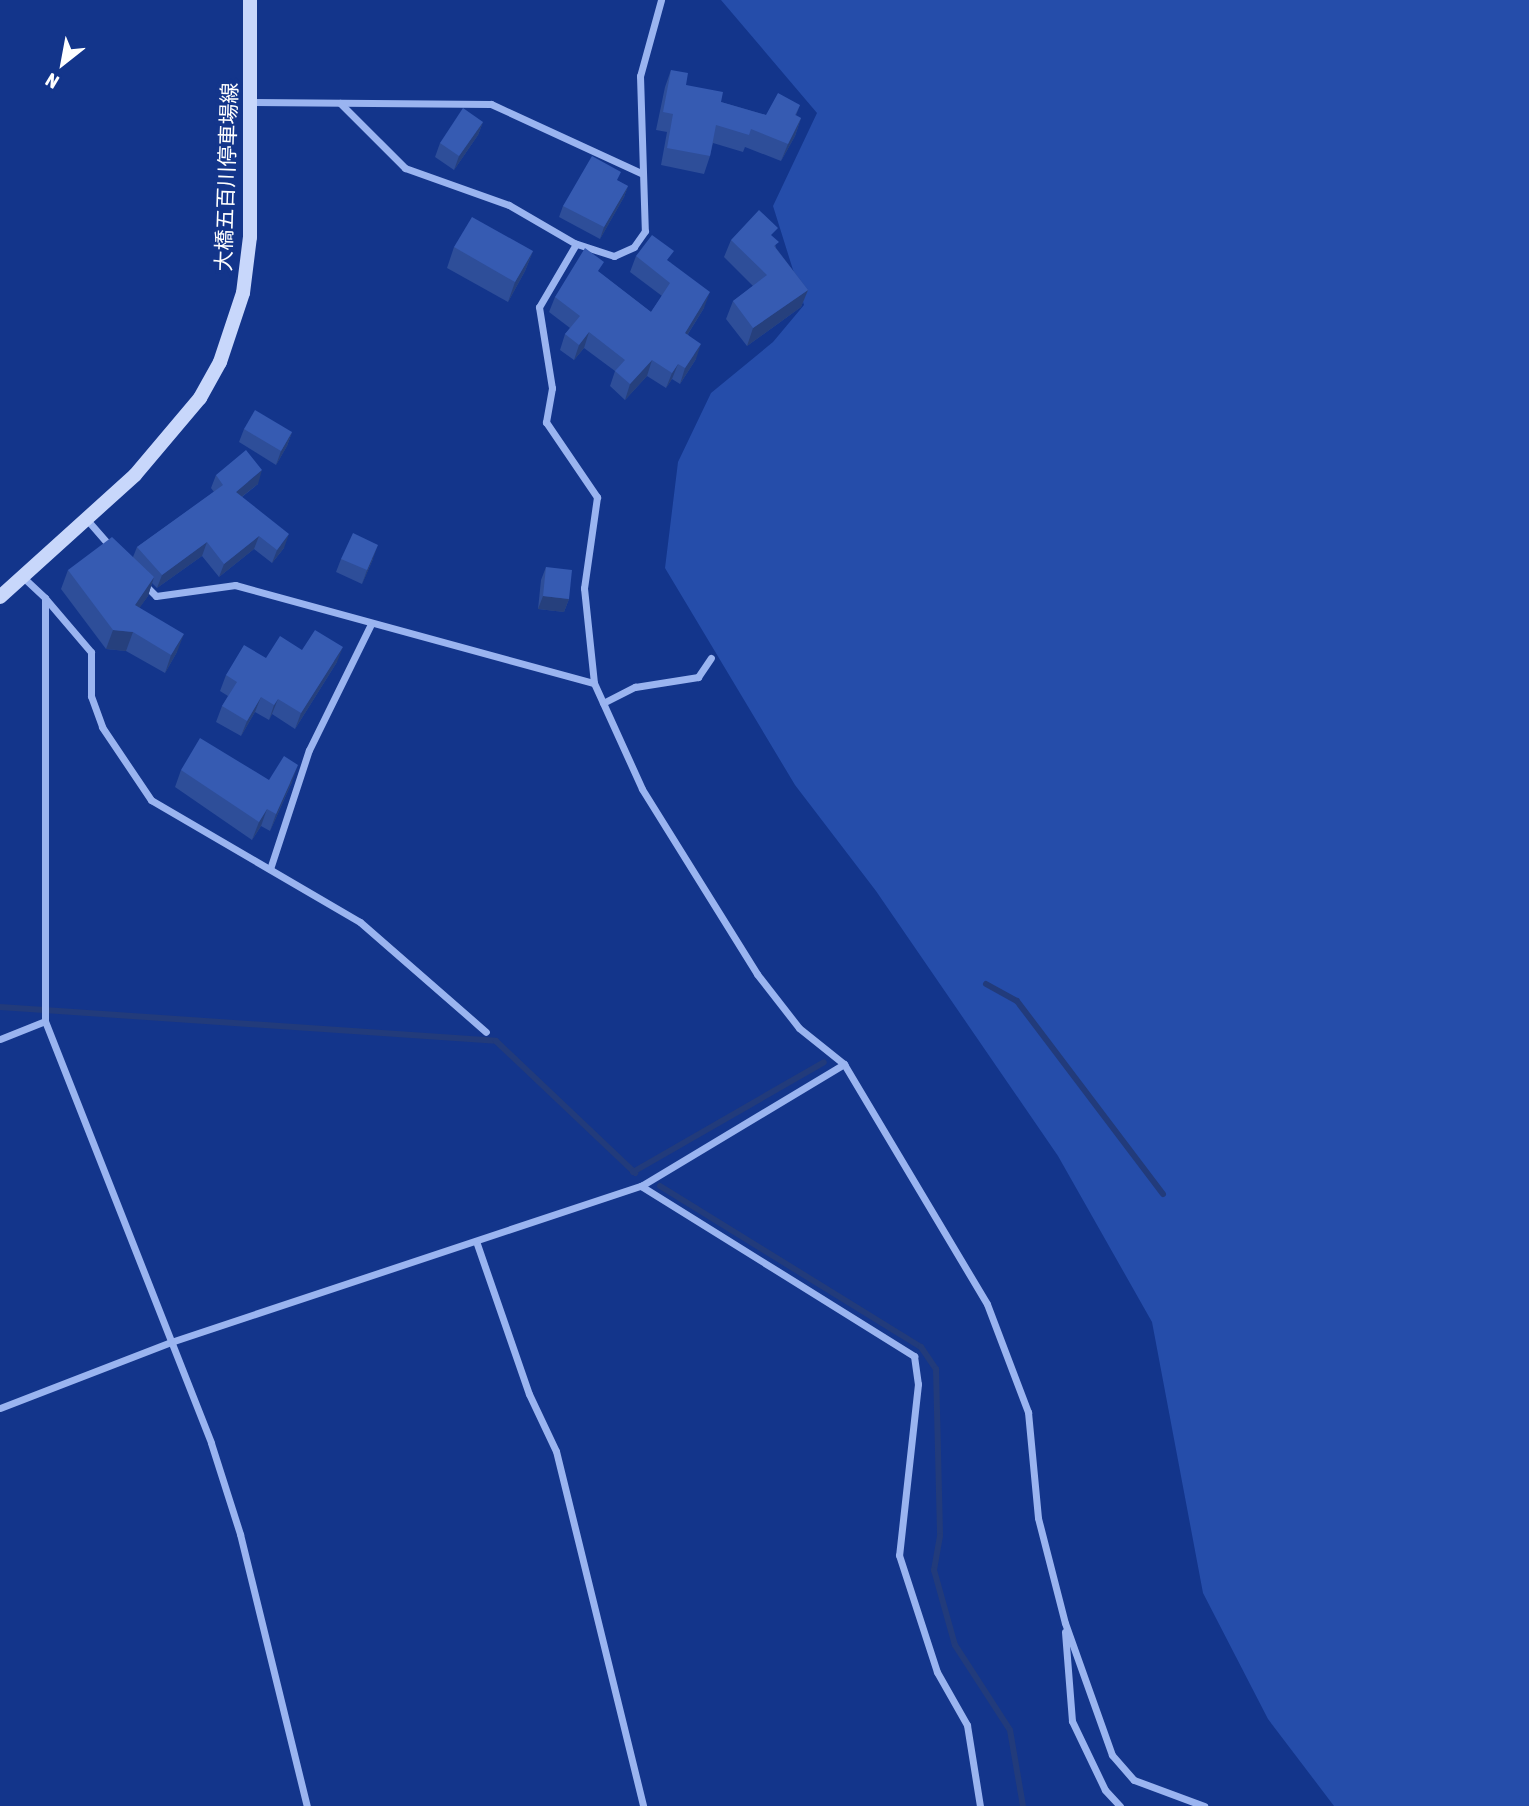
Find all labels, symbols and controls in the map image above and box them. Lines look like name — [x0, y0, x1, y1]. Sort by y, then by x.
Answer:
north arrow — [28, 28, 98, 98]
text: N — [42, 69, 63, 93]
street label: 大橋五百川停車場線 — [210, 82, 242, 272]

